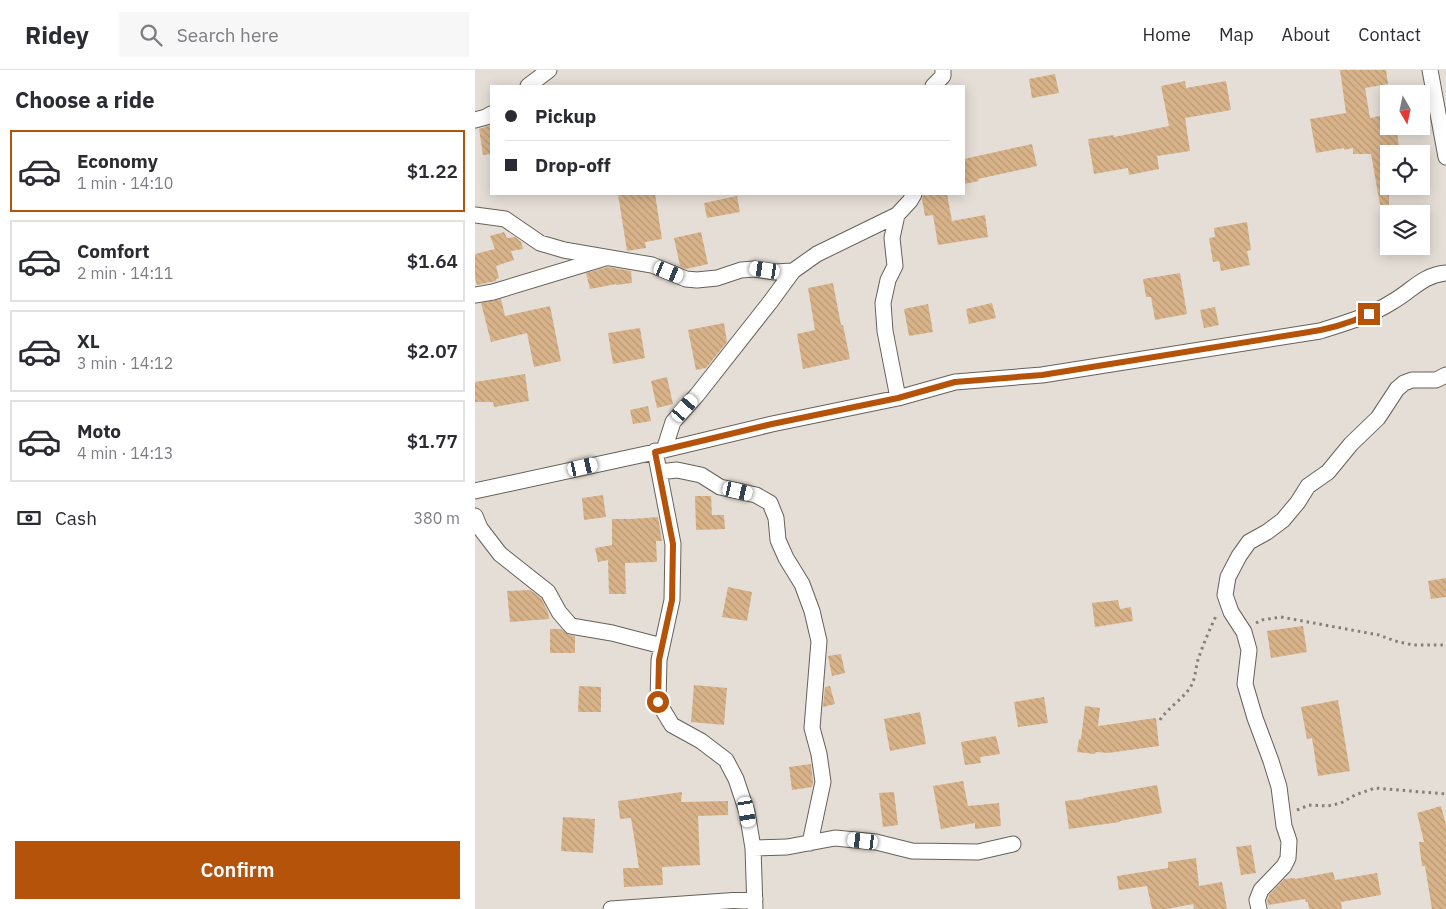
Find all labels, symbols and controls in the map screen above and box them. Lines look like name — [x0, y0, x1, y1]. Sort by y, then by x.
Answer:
search box — [119, 12, 469, 57]
text: Ridey — [25, 19, 89, 51]
icon: search — [137, 21, 165, 49]
text: Search here — [177, 23, 279, 47]
text: Home — [1143, 23, 1191, 46]
text: Map — [1219, 23, 1254, 46]
text: About — [1282, 23, 1330, 46]
text: Contact — [1358, 23, 1421, 46]
text: Choose a ride — [15, 85, 155, 114]
north arrow — [1380, 85, 1430, 135]
map controls — [1380, 85, 1430, 255]
text: Pickup — [535, 104, 596, 128]
button: locate — [1380, 145, 1430, 195]
icon: car — [17, 149, 62, 194]
text: Economy — [77, 149, 158, 173]
text: Drop-off — [535, 153, 611, 177]
text: $1.22 — [407, 159, 458, 183]
text: 1 min · 14:10 — [77, 173, 173, 193]
button: layers — [1380, 205, 1430, 255]
icon: car — [17, 239, 62, 284]
text: Comfort — [77, 239, 150, 263]
text: $1.64 — [407, 249, 458, 273]
car — [652, 259, 685, 285]
car — [749, 260, 780, 280]
text: 2 min · 14:11 — [77, 263, 173, 283]
route end — [1358, 303, 1380, 325]
icon: car — [17, 329, 62, 374]
text: XL — [77, 329, 100, 353]
text: $2.07 — [407, 339, 458, 363]
text: 3 min · 14:12 — [77, 353, 173, 373]
car — [669, 392, 700, 424]
icon: car — [17, 419, 62, 464]
text: Moto — [77, 419, 121, 443]
text: $1.77 — [407, 429, 458, 453]
text: 4 min · 14:13 — [77, 443, 173, 463]
car — [566, 456, 599, 478]
car — [721, 480, 754, 502]
icon: cash — [15, 504, 43, 532]
text: Cash — [55, 506, 97, 530]
text: 380 m — [413, 508, 460, 528]
route start — [647, 691, 669, 713]
car — [737, 796, 756, 828]
car — [847, 832, 878, 850]
button: Confirm — [15, 841, 460, 899]

